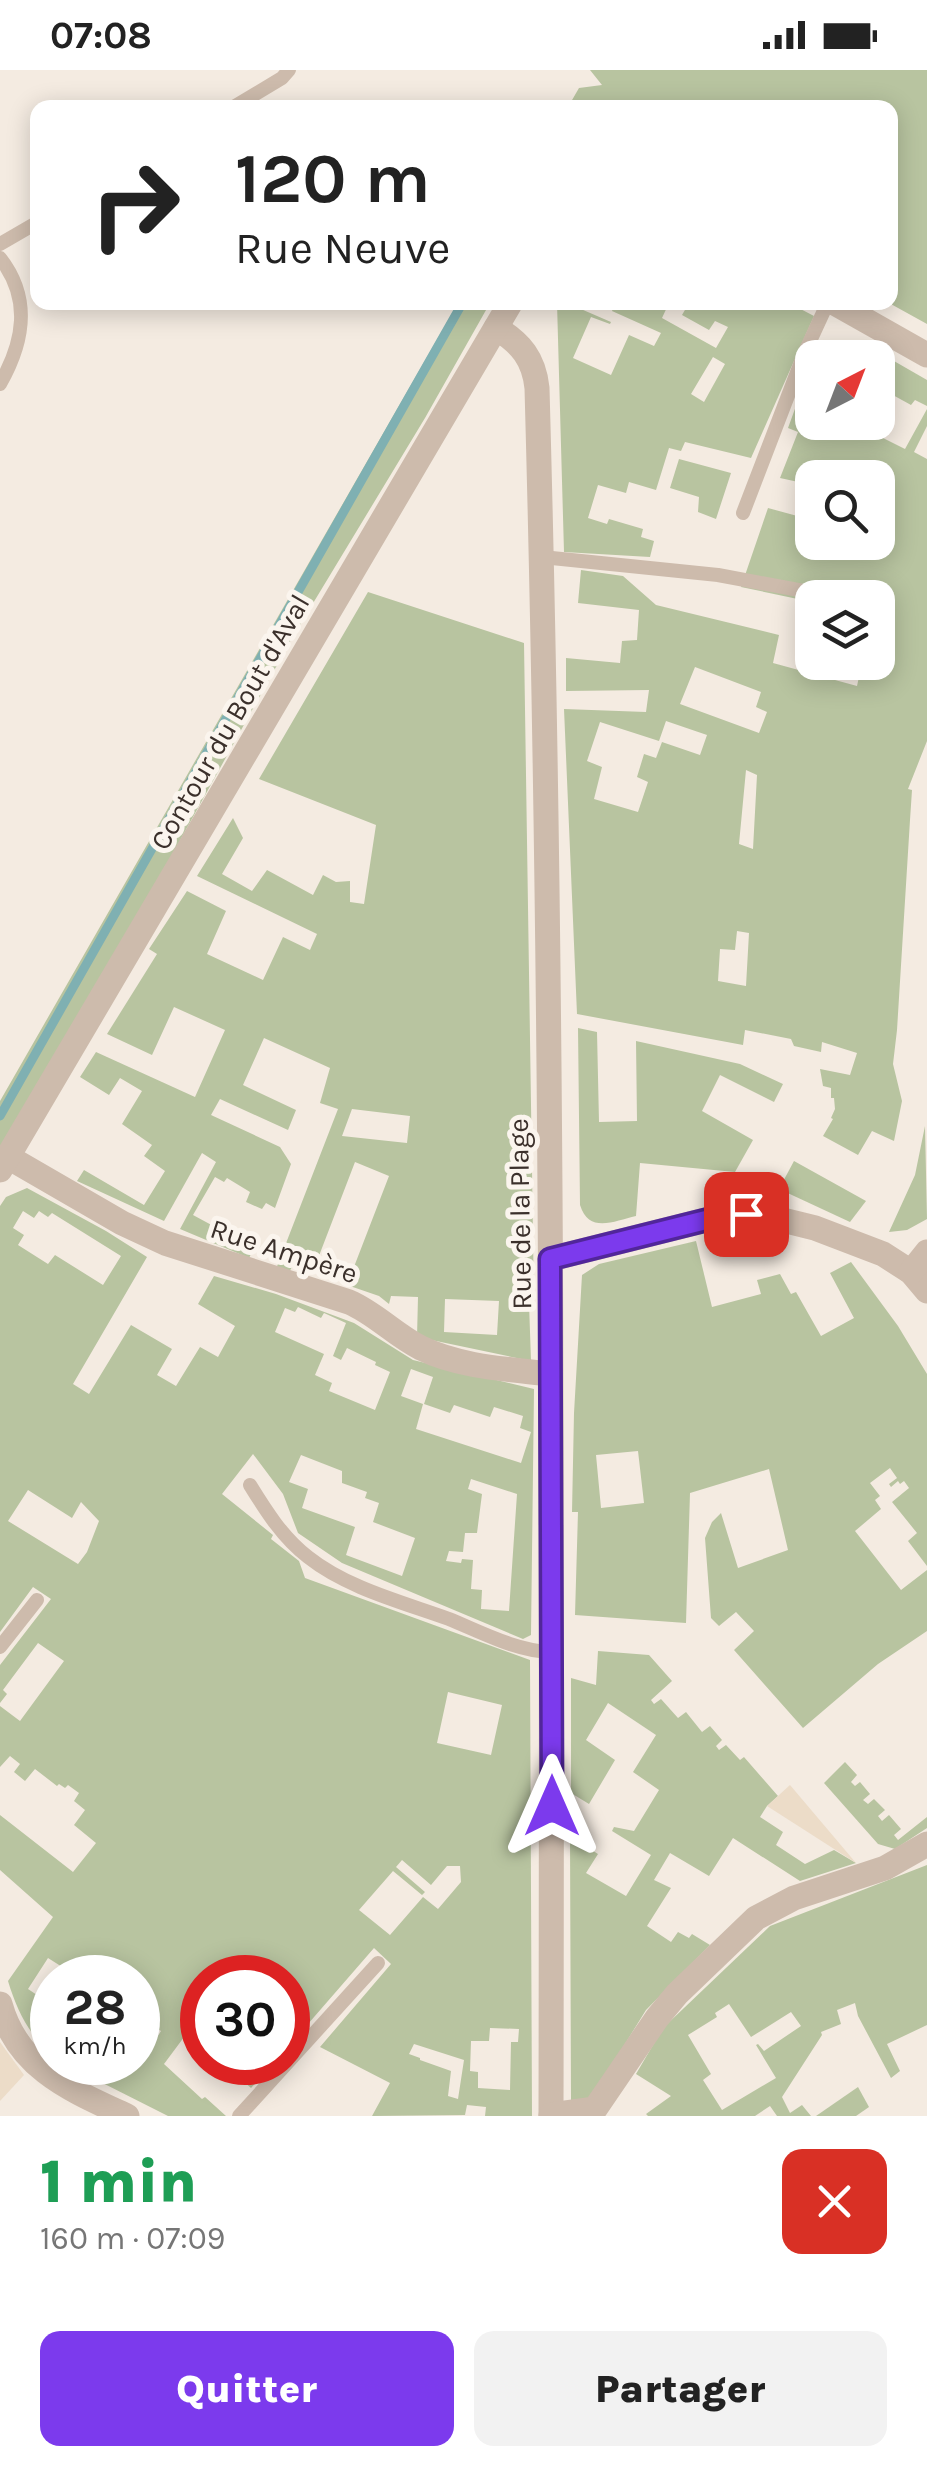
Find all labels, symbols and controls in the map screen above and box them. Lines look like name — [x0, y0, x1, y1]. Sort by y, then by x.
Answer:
text: 07:08 — [50, 13, 152, 58]
text: 120 m — [235, 138, 431, 220]
icon: right — [70, 140, 200, 270]
text: Rue Neuve — [235, 222, 450, 274]
north arrow — [795, 340, 895, 440]
map controls — [795, 340, 895, 680]
button: search — [795, 460, 895, 560]
button: layers — [795, 580, 895, 680]
street label: Contour du Bout d'Aval — [143, 589, 317, 855]
street label: Rue de la Plage — [502, 1118, 538, 1310]
pin — [704, 1172, 789, 1257]
icon: arrive — [719, 1187, 774, 1242]
street label: Rue Ampère — [206, 1212, 362, 1290]
position arrow — [500, 1754, 604, 1858]
speed limit sign: 30 — [180, 1955, 310, 2085]
text: 28 — [64, 1978, 126, 2037]
text: km/h — [63, 2031, 127, 2060]
text: 1 min — [40, 2147, 197, 2217]
button: close — [782, 2149, 887, 2254]
text: 160 m · 07:09 — [40, 2220, 225, 2257]
button: Quitter — [40, 2331, 454, 2446]
button: Partager — [474, 2331, 887, 2446]

